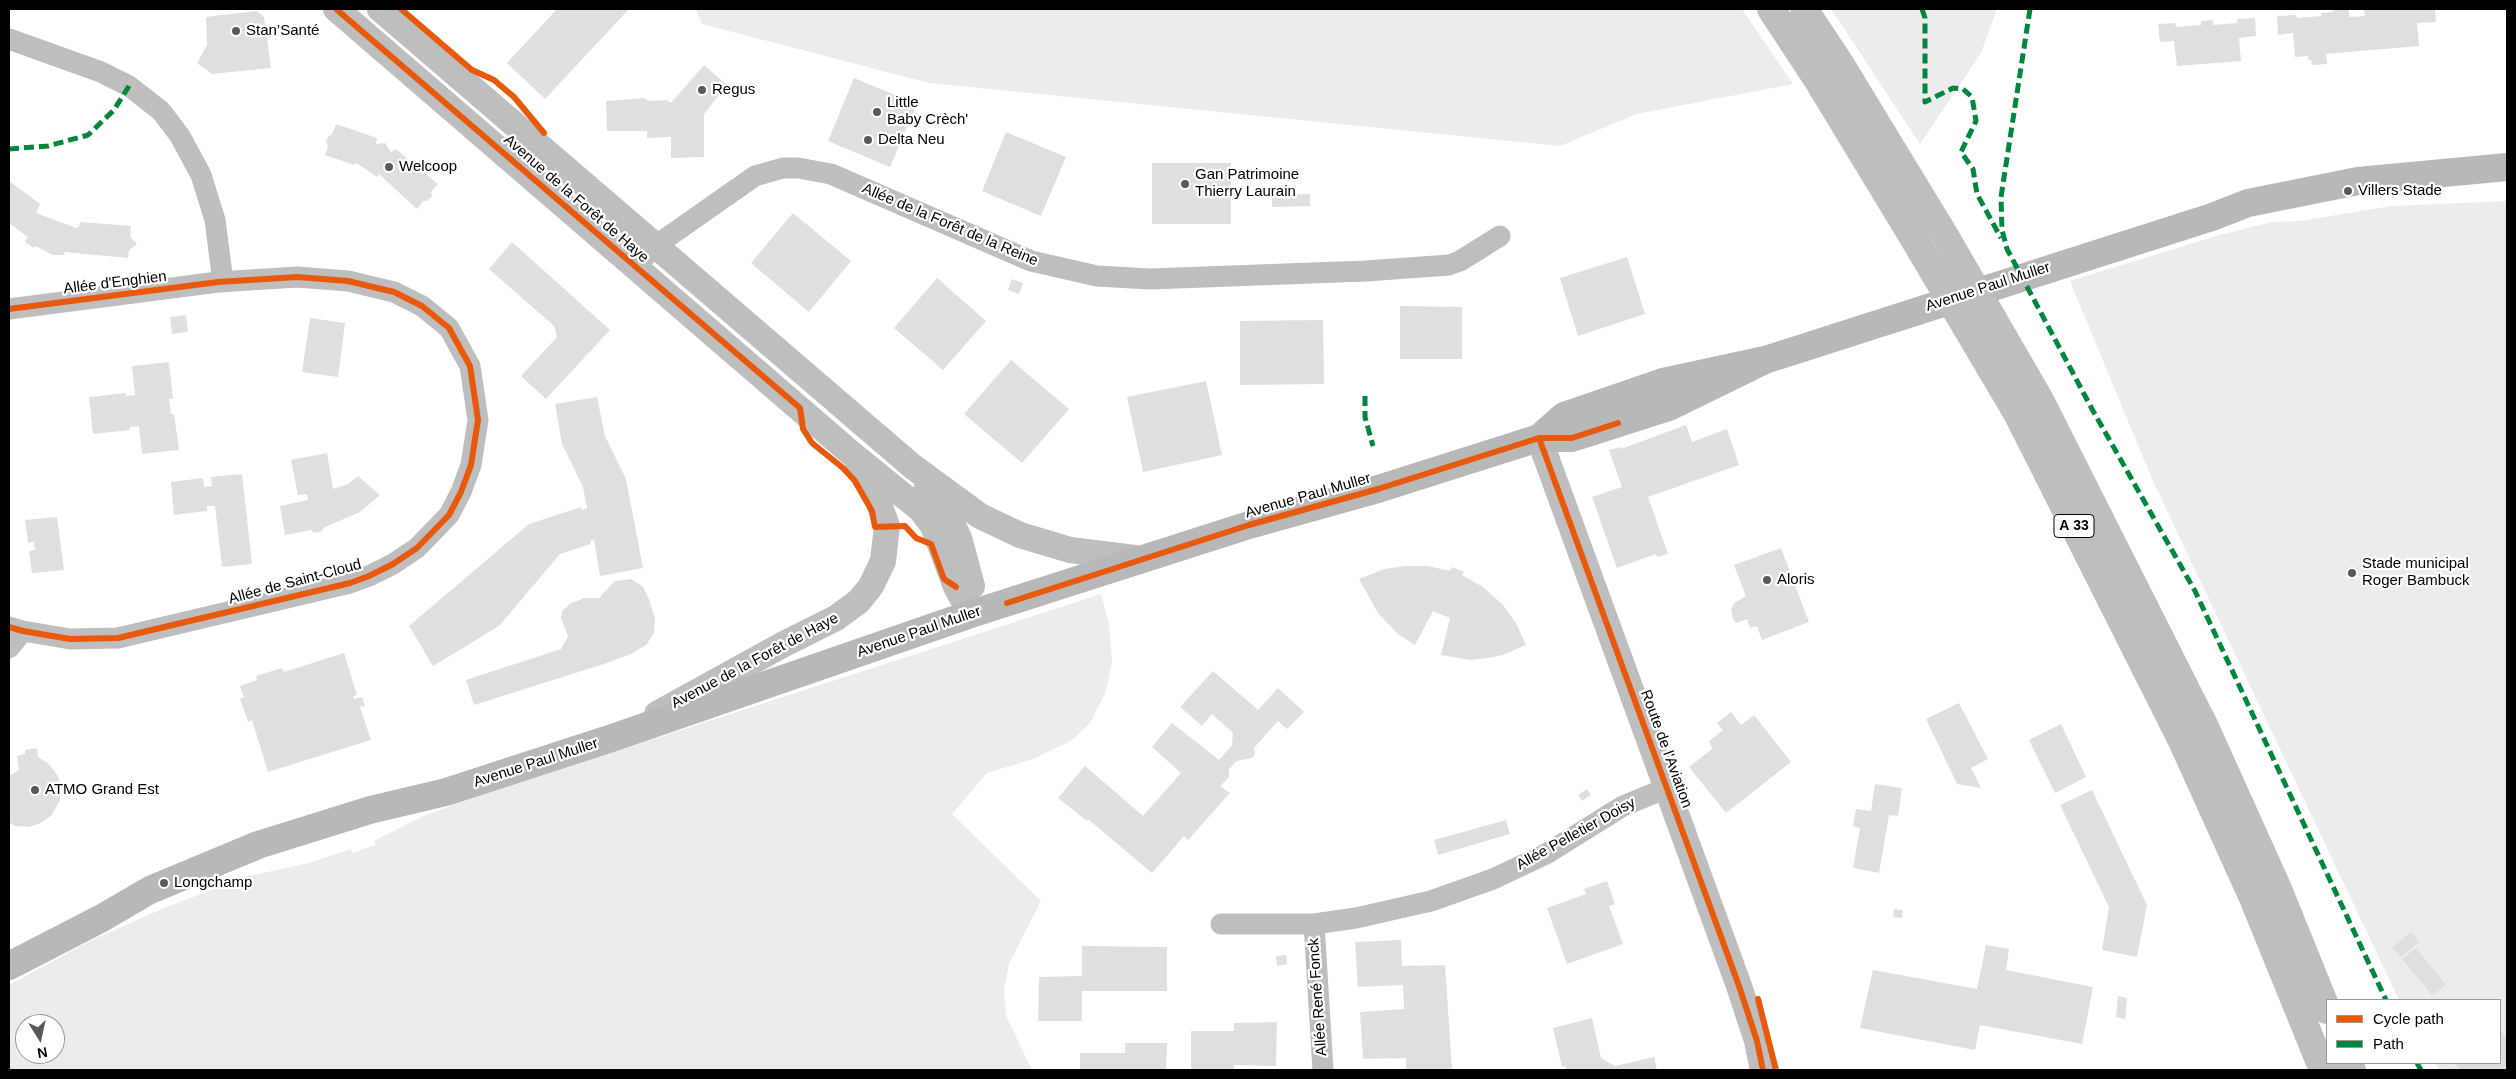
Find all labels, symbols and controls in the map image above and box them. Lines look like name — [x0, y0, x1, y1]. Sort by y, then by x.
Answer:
place label: Stan’Santé — [246, 22, 319, 40]
marker: Stan’Santé — [230, 25, 242, 37]
place label: Regus — [712, 81, 755, 99]
marker: Regus — [696, 84, 708, 96]
place label: Little Baby Crèch' — [887, 94, 968, 129]
marker: Little Baby Crèch' — [871, 106, 883, 118]
street label: Avenue de la Forêt de Haye — [500, 131, 652, 267]
place label: Delta Neu — [878, 131, 945, 149]
marker: Delta Neu — [862, 134, 874, 146]
place label: Welcoop — [399, 158, 457, 176]
marker: Welcoop — [383, 161, 395, 173]
place label: Gan Patrimoine Thierry Laurain — [1195, 166, 1299, 201]
marker: Gan Patrimoine Thierry Laurain — [1179, 178, 1191, 190]
street label: Allée de la Forêt de la Reine — [859, 180, 1041, 270]
place label: Villers Stade — [2358, 182, 2442, 200]
marker: Villers Stade — [2342, 185, 2354, 197]
street label: Avenue Paul Muller — [1923, 258, 2053, 316]
street label: Allée d'Enghien — [62, 268, 168, 298]
street label: Avenue Paul Muller — [1243, 469, 1373, 523]
road number: A 33 — [2054, 514, 2094, 538]
place label: Stade municipal Roger Bambuck — [2362, 555, 2470, 590]
street label: Allée de Saint-Cloud — [227, 556, 363, 608]
marker: Stade municipal Roger Bambuck — [2346, 567, 2358, 579]
place label: Aloris — [1777, 571, 1815, 589]
marker: Aloris — [1761, 574, 1773, 586]
street label: Avenue Paul Muller — [855, 602, 983, 662]
street label: Avenue de la Forêt de Haye — [668, 609, 842, 713]
street label: Route de l'Aviation — [1636, 688, 1696, 810]
street label: Avenue Paul Muller — [471, 734, 601, 792]
place label: ATMO Grand Est — [45, 781, 159, 799]
marker: ATMO Grand Est — [29, 784, 41, 796]
street label: Allée Pelletier Doisy — [1513, 794, 1639, 874]
place label: Longchamp — [174, 874, 252, 892]
marker: Longchamp — [158, 877, 170, 889]
street label: Allée René Fonck — [1305, 937, 1331, 1057]
legend — [2326, 999, 2501, 1064]
text: Cycle path — [2373, 1010, 2444, 1027]
north arrow — [15, 1014, 65, 1064]
text: Path — [2373, 1035, 2404, 1052]
text: N — [36, 1044, 49, 1062]

